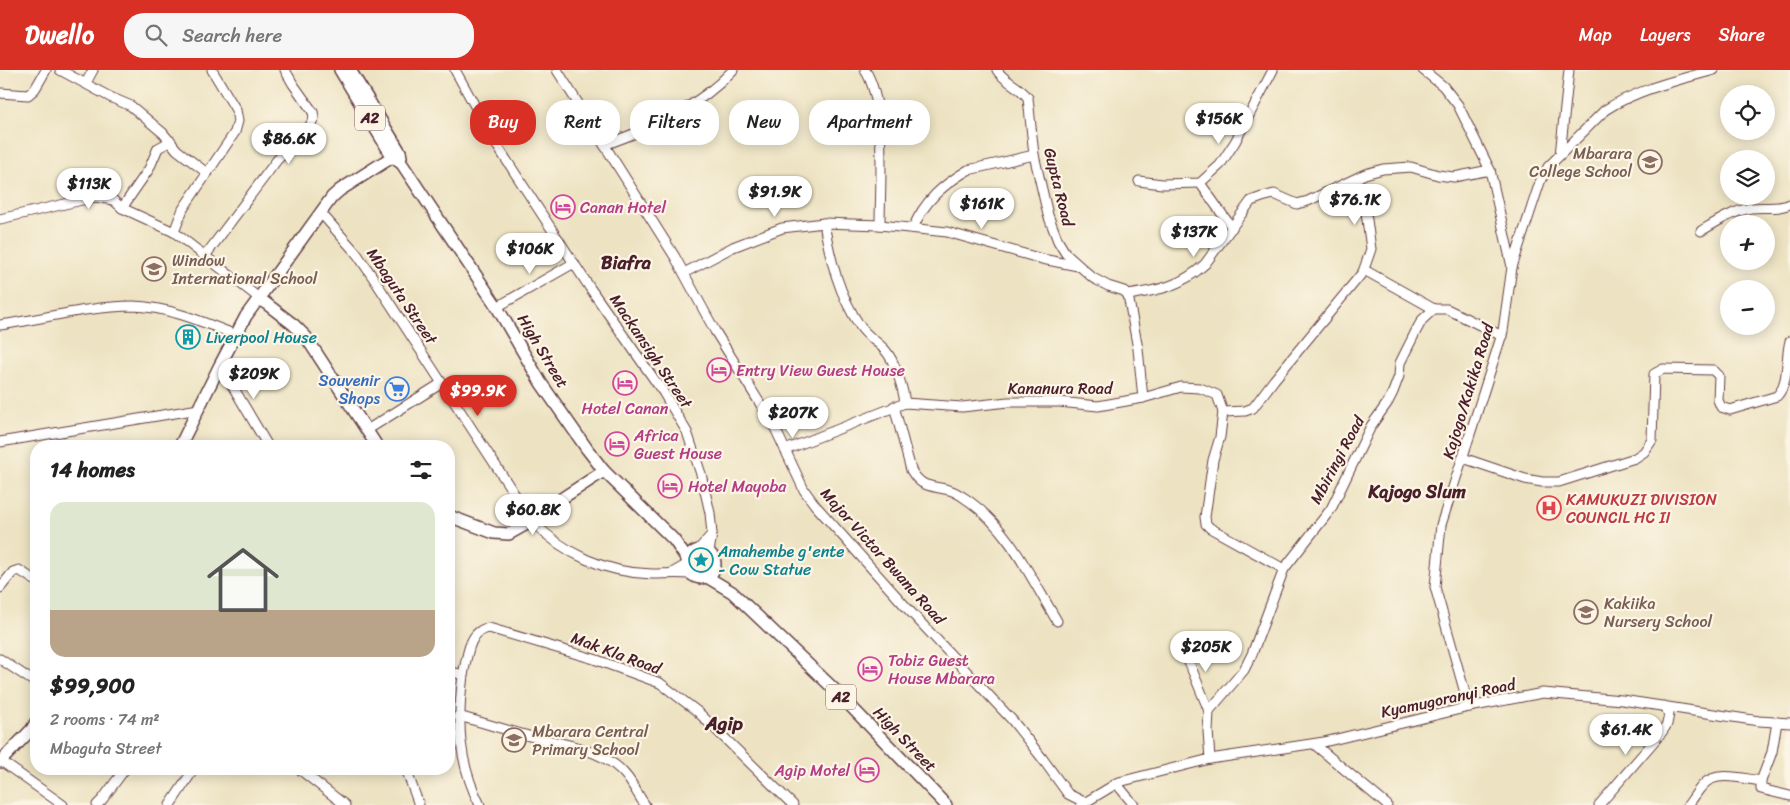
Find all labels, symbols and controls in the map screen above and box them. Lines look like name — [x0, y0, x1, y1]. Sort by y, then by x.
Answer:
search box — [124, 13, 474, 58]
text: Dwello — [25, 14, 94, 56]
text: Search here — [182, 19, 282, 52]
text: Map — [1579, 19, 1612, 51]
text: Layers — [1640, 19, 1691, 51]
text: Share — [1719, 19, 1765, 51]
icon: search — [142, 21, 170, 49]
map controls — [1720, 85, 1775, 335]
button: locate — [1720, 85, 1775, 140]
chip: Buy — [470, 100, 536, 145]
chip: Rent — [546, 100, 620, 145]
chip: Filters — [630, 100, 719, 145]
chip: New — [729, 100, 799, 145]
chip: Apartment — [809, 100, 930, 145]
pin: $156K — [1184, 102, 1254, 145]
text: $156K — [1196, 104, 1242, 133]
road number: A2 — [355, 106, 385, 130]
pin: $86.6K — [248, 122, 330, 165]
text: $86.6K — [262, 124, 316, 153]
place label: Mbarara College School — [1529, 139, 1632, 186]
street label: Gupta Road — [1035, 145, 1083, 231]
school or university icon: Mbarara College School — [1637, 149, 1663, 175]
button: layers — [1720, 150, 1775, 205]
pin: $113K — [54, 168, 124, 210]
text: $113K — [67, 169, 111, 198]
pin: $91.9K — [734, 176, 816, 218]
text: $91.9K — [749, 177, 801, 206]
pin: $76.1K — [1314, 184, 1396, 226]
text: $76.1K — [1330, 185, 1380, 214]
pin: $161K — [947, 188, 1017, 230]
text: $161K — [960, 189, 1004, 218]
place label: Canan Hotel — [580, 193, 666, 222]
hotel icon: Canan Hotel — [550, 194, 576, 220]
button: + — [1720, 215, 1775, 270]
pin: $137K — [1159, 216, 1229, 258]
text: $137K — [1171, 217, 1217, 246]
pin: $106K — [495, 232, 565, 275]
text: $106K — [507, 234, 553, 263]
street label: Mbaguta Street — [359, 242, 446, 351]
place label: Window International School — [171, 246, 318, 293]
district label: Biafra — [601, 247, 652, 279]
school or university icon: Window International School — [141, 256, 167, 282]
button: − — [1720, 280, 1775, 335]
street label: Mackansigh Street — [602, 288, 701, 415]
street label: High Street — [509, 308, 577, 394]
street label: Kajogo/Kakika Road — [1434, 318, 1503, 463]
place label: Liverpool House — [206, 323, 317, 352]
building icon: Liverpool House — [175, 324, 201, 350]
place label: Entry View Guest House — [736, 356, 905, 385]
hotel icon: Entry View Guest House — [706, 357, 732, 383]
pin: $209K — [219, 358, 289, 400]
text: $209K — [229, 359, 279, 388]
place label: Souvenir Shops — [318, 366, 381, 413]
hotel icon: Hotel Canan — [612, 370, 638, 396]
pin: $99.9K — [437, 374, 519, 417]
street label: Kananura Road — [1008, 374, 1114, 403]
supermarket icon: Souvenir Shops — [384, 376, 410, 402]
text: $99.9K — [451, 376, 505, 405]
place label: Hotel Canan — [582, 394, 669, 423]
pin: $207K — [758, 396, 828, 439]
text: $207K — [769, 398, 817, 427]
street label: Mbiringi Road — [1301, 409, 1373, 510]
place label: Africa Guest House — [633, 421, 722, 468]
hotel icon: Africa Guest House — [604, 431, 630, 457]
text: 14 homes — [50, 451, 135, 489]
icon: filters — [407, 456, 435, 484]
place label: Hotel Mayoba — [688, 472, 787, 501]
hotel icon: Hotel Mayoba — [657, 473, 683, 499]
district label: Kajogo Slum — [1367, 476, 1466, 508]
street label: Major Victor Bwana Road — [813, 480, 954, 633]
place label: KAMUKUZI DIVISION COUNCIL HC II — [1566, 485, 1718, 532]
pin: $60.8K — [492, 494, 574, 536]
text: $60.8K — [506, 495, 560, 524]
hospital icon: KAMUKUZI DIVISION COUNCIL HC II — [1536, 495, 1562, 521]
icon: home — [198, 535, 288, 625]
place label: Amahembe g'ente - Cow Statue — [717, 537, 845, 584]
place icon: Amahembe g'ente - Cow Statue — [688, 547, 714, 573]
place label: Kakiika Nursery School — [1604, 589, 1713, 636]
school or university icon: Kakiika Nursery School — [1573, 599, 1599, 625]
street label: Mak Kla Road — [567, 623, 667, 683]
pin: $205K — [1171, 630, 1241, 673]
text: $205K — [1181, 632, 1231, 661]
place label: Tobiz Guest House Mbarara — [888, 646, 995, 693]
hotel icon: Tobiz Guest House Mbarara — [857, 656, 883, 682]
text: $99,900 — [50, 667, 135, 705]
street label: Kyamugoranyi Road — [1378, 669, 1520, 726]
road number: A2 — [826, 684, 856, 710]
street label: High Street — [866, 699, 944, 779]
text: 2 rooms · 74 m² — [50, 705, 160, 734]
district label: Agip — [704, 707, 744, 740]
pin: $61.4K — [1585, 714, 1667, 756]
text: $61.4K — [1600, 715, 1652, 744]
place label: Mbarara Central Primary School — [532, 717, 649, 764]
school or university icon: Mbarara Central Primary School — [501, 727, 527, 753]
text: Mbaguta Street — [50, 734, 162, 763]
place label: Agip Motel — [773, 756, 850, 785]
hotel icon: Agip Motel — [854, 757, 880, 783]

